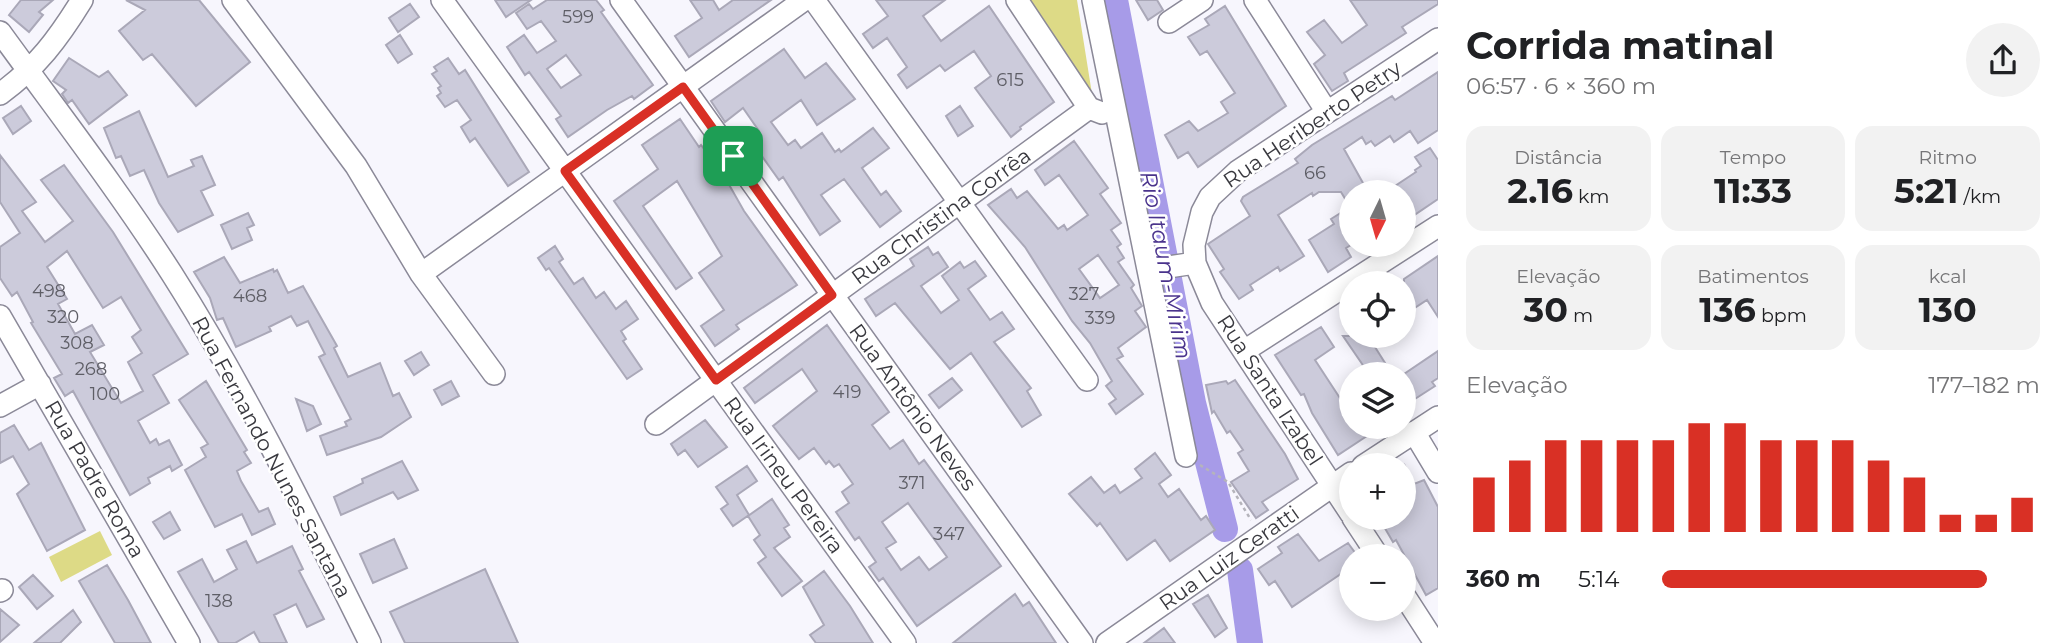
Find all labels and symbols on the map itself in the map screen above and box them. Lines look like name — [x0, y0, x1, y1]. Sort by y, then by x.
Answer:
house number: 599 — [562, 6, 594, 28]
street label: Rua Heriberto Petry — [1218, 55, 1406, 193]
house number: 615 — [996, 69, 1024, 91]
pin — [703, 126, 763, 186]
street label: Rua Christina Corrêa — [847, 143, 1035, 289]
house number: 66 — [1304, 162, 1326, 184]
water label: Rio Itaum-Mirim — [1134, 168, 1198, 362]
north arrow — [1339, 180, 1416, 257]
house number: 498 — [32, 280, 66, 302]
house number: 327 — [1069, 283, 1099, 305]
house number: 468 — [233, 285, 267, 307]
house number: 320 — [47, 306, 79, 328]
house number: 339 — [1084, 307, 1116, 329]
street label: Rua Santa Izabel — [1212, 310, 1328, 470]
street label: Rua Fernando Nunes Santana — [187, 312, 357, 602]
street label: Rua Antônio Neves — [844, 319, 982, 495]
house number: 308 — [60, 332, 94, 354]
house number: 268 — [75, 358, 107, 380]
house number: 419 — [833, 381, 861, 403]
house number: 100 — [90, 383, 120, 405]
street label: Rua Irineu Pereira — [719, 392, 849, 558]
street label: Rua Padre Roma — [40, 396, 150, 562]
house number: 371 — [898, 472, 926, 494]
street label: Rua Luiz Ceratti — [1154, 500, 1304, 616]
house number: 347 — [933, 523, 965, 545]
house number: 138 — [205, 590, 233, 612]

